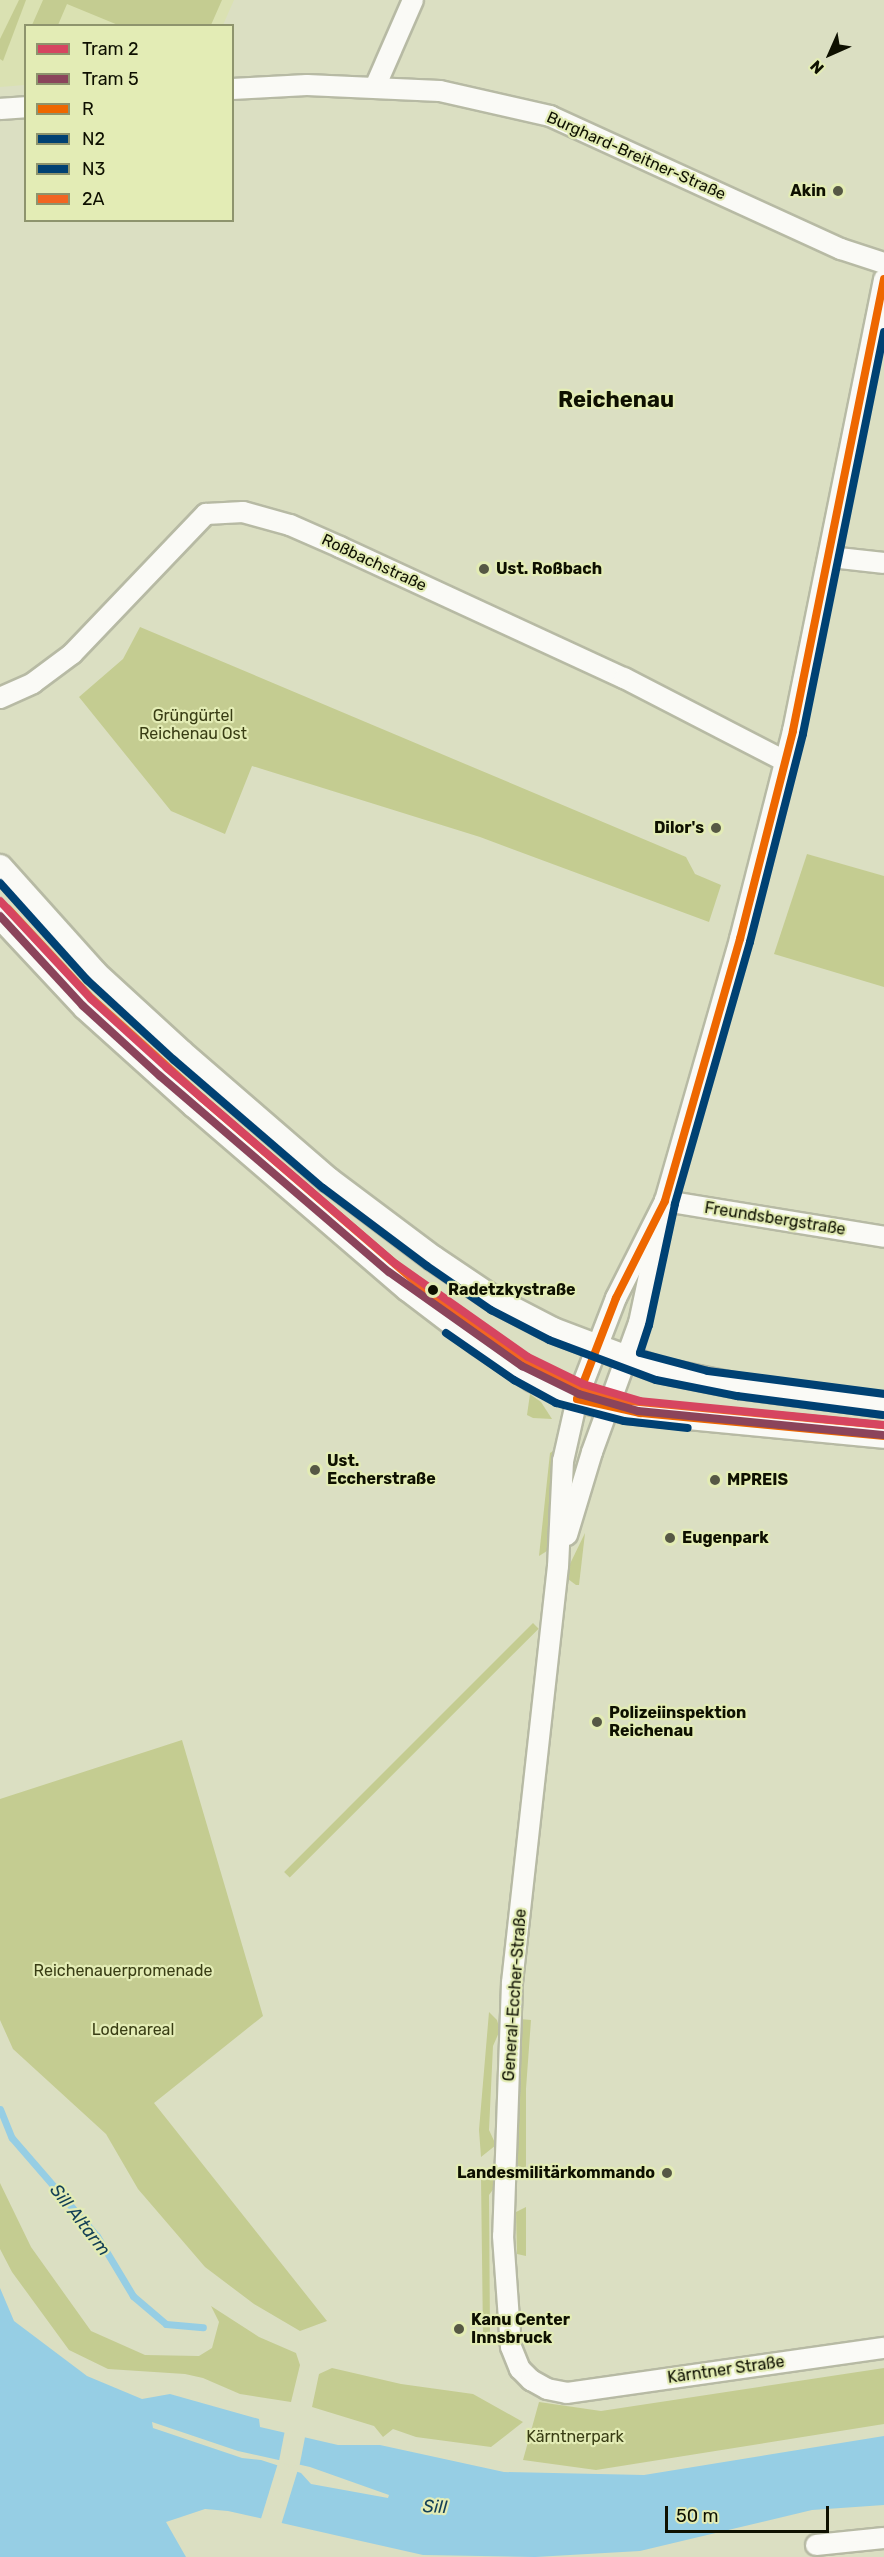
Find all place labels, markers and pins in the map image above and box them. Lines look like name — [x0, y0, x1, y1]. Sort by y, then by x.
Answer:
place label: Akin — [790, 181, 826, 201]
marker: Akin — [831, 184, 845, 198]
place label: Ust. Roßbach — [496, 559, 602, 579]
marker: Ust. Roßbach — [477, 562, 491, 576]
place label: Dilor's — [654, 818, 704, 838]
marker: Dilor's — [709, 821, 723, 835]
marker: Radetzkystraße — [423, 1280, 443, 1300]
place label: Radetzkystraße — [448, 1280, 576, 1300]
place label: Ust. Eccherstraße — [327, 1451, 436, 1489]
marker: Ust. Eccherstraße — [308, 1463, 322, 1477]
place label: MPREIS — [727, 1470, 788, 1490]
marker: MPREIS — [708, 1473, 722, 1487]
place label: Eugenpark — [682, 1528, 769, 1548]
marker: Eugenpark — [663, 1531, 677, 1545]
place label: Polizeiinspektion Reichenau — [609, 1703, 746, 1741]
marker: Polizeiinspektion Reichenau — [590, 1715, 604, 1729]
place label: Landesmilitärkommando — [457, 2163, 655, 2183]
marker: Landesmilitärkommando — [660, 2166, 674, 2180]
place label: Kanu Center Innsbruck — [471, 2310, 570, 2348]
marker: Kanu Center Innsbruck — [452, 2322, 466, 2336]

